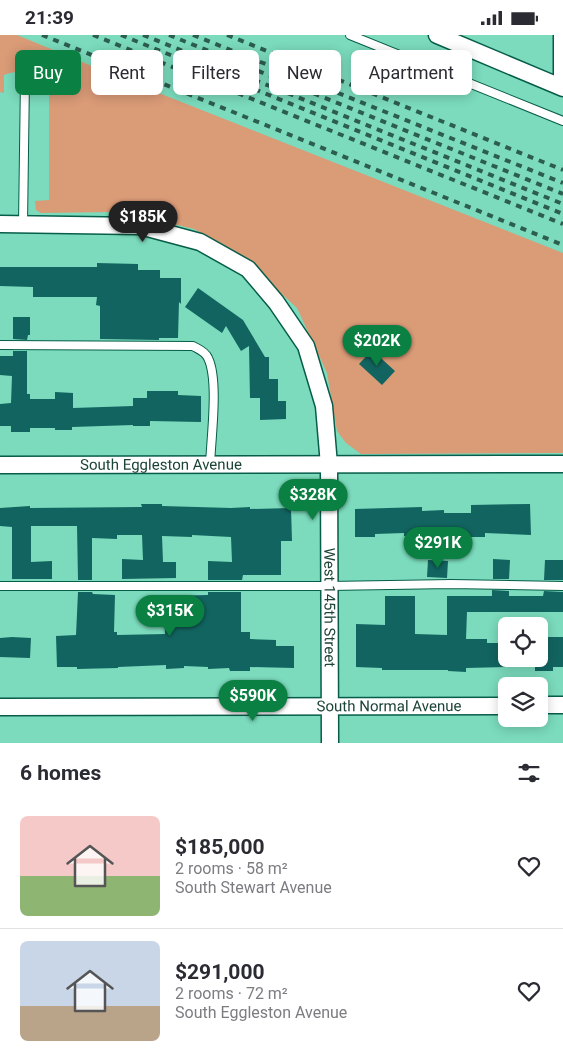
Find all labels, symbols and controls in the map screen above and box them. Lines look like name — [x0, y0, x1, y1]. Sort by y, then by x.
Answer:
text: 21:39 — [25, 6, 74, 29]
chip: Buy — [15, 50, 81, 95]
chip: Rent — [91, 50, 163, 95]
chip: Filters — [173, 50, 259, 95]
chip: New — [269, 50, 341, 95]
chip: Apartment — [351, 50, 472, 95]
pin: $185K — [108, 201, 178, 243]
text: $185K — [120, 207, 166, 226]
pin: $202K — [342, 325, 412, 367]
text: $202K — [354, 331, 400, 350]
street label: South Eggleston Avenue — [80, 456, 242, 474]
pin: $328K — [278, 479, 348, 521]
text: $328K — [290, 485, 336, 504]
pin: $291K — [403, 527, 473, 569]
text: $291K — [415, 533, 461, 552]
street label: West 145th Street — [320, 548, 339, 667]
pin: $315K — [135, 595, 205, 637]
text: $315K — [147, 601, 193, 620]
map controls — [498, 617, 548, 727]
button: locate — [498, 617, 548, 667]
button: layers — [498, 677, 548, 727]
pin: $590K — [218, 679, 288, 722]
text: $590K — [230, 686, 276, 705]
street label: South Normal Avenue — [317, 697, 461, 715]
icon: filters — [515, 759, 543, 787]
text: 6 homes — [20, 761, 101, 785]
text: $185,000 — [175, 835, 265, 859]
icon: home — [60, 836, 120, 896]
icon: heart — [515, 852, 543, 880]
text: 2 rooms · 58 m² — [175, 859, 288, 878]
text: South Stewart Avenue — [175, 878, 332, 897]
text: $291,000 — [175, 960, 265, 984]
icon: home — [60, 961, 120, 1021]
icon: heart — [515, 977, 543, 1005]
text: 2 rooms · 72 m² — [175, 984, 288, 1003]
text: South Eggleston Avenue — [175, 1003, 347, 1022]

